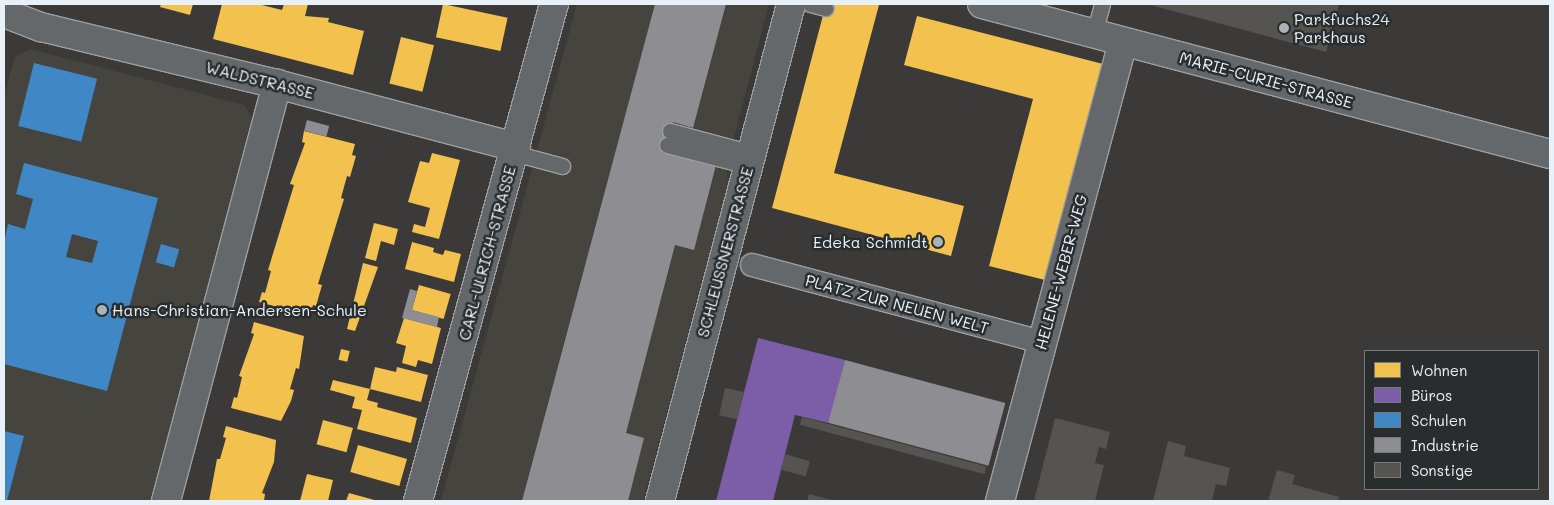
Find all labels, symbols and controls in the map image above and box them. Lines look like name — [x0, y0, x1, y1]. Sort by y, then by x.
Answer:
place label: Parkfuchs24 Parkhaus — [1294, 9, 1390, 47]
marker: Parkfuchs24 Parkhaus — [1278, 22, 1290, 34]
street label: MARIE-CURIE-STRASSE — [1177, 48, 1355, 112]
street label: WALDSTRASSE — [204, 57, 316, 103]
street label: CARL-ULRICH-STRASSE — [454, 163, 520, 343]
street label: SCHLEUSSNERSTRASSE — [693, 165, 757, 339]
street label: HELENE-WEBER-WEG — [1031, 192, 1091, 352]
place label: Edeka Schmidt — [813, 232, 928, 252]
marker: Edeka Schmidt — [932, 236, 944, 248]
street label: PLATZ ZUR NEUEN WELT — [803, 270, 991, 338]
place label: Hans-Christian-Andersen-Schule — [112, 300, 367, 320]
marker: Hans-Christian-Andersen-Schule — [96, 304, 108, 316]
legend — [1364, 350, 1539, 490]
text: Wohnen — [1411, 360, 1467, 380]
text: Büros — [1411, 385, 1452, 405]
text: Schulen — [1411, 410, 1466, 430]
text: Industrie — [1411, 435, 1479, 455]
text: Sonstige — [1411, 460, 1473, 480]

